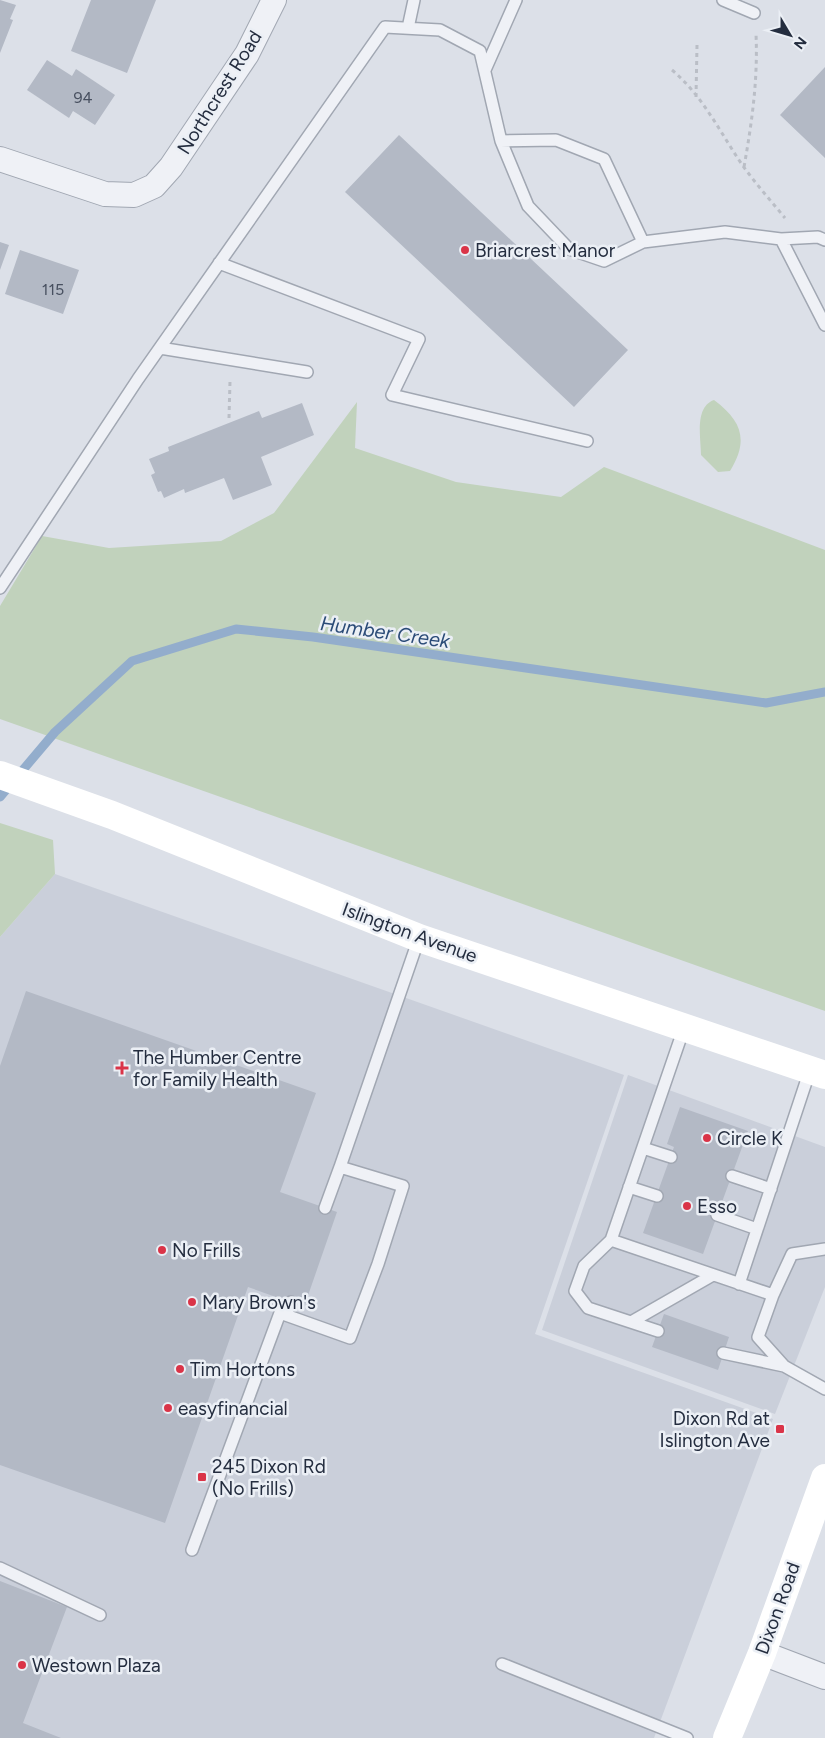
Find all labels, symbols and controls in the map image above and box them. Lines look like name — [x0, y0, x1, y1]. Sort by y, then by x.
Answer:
north arrow — [765, 10, 815, 60]
street label: Northcrest Road — [172, 26, 267, 158]
text: N — [790, 33, 810, 52]
house number: 94 — [74, 88, 93, 107]
place label: Briarcrest Manor — [475, 239, 616, 262]
marker: Briarcrest Manor — [459, 244, 471, 256]
house number: 115 — [42, 280, 64, 299]
water label: Humber Creek — [319, 611, 453, 653]
street label: Islington Avenue — [339, 897, 481, 968]
place label: The Humber Centre for Family Health — [133, 1046, 301, 1091]
marker: The Humber Centre for Family Health — [115, 1061, 129, 1075]
place label: Circle K — [717, 1127, 783, 1150]
marker: Circle K — [701, 1132, 713, 1144]
place label: Esso — [697, 1195, 737, 1218]
marker: Esso — [681, 1200, 693, 1212]
place label: No Frills — [172, 1239, 241, 1262]
marker: No Frills — [156, 1244, 168, 1256]
place label: Mary Brown's — [202, 1291, 316, 1314]
marker: Mary Brown's — [186, 1296, 198, 1308]
place label: Tim Hortons — [190, 1358, 295, 1381]
marker: Tim Hortons — [174, 1363, 186, 1375]
place label: easyfinancial — [178, 1397, 288, 1420]
marker: easyfinancial — [162, 1402, 174, 1414]
place label: Dixon Rd at Islington Ave — [660, 1407, 770, 1452]
marker: Dixon Rd at Islington Ave — [774, 1423, 786, 1435]
place label: 245 Dixon Rd (No Frills) — [212, 1455, 326, 1500]
marker: 245 Dixon Rd (No Frills) — [196, 1471, 208, 1483]
street label: Dixon Road — [750, 1559, 805, 1657]
place label: Westown Plaza — [32, 1654, 161, 1677]
marker: Westown Plaza — [16, 1659, 28, 1671]

